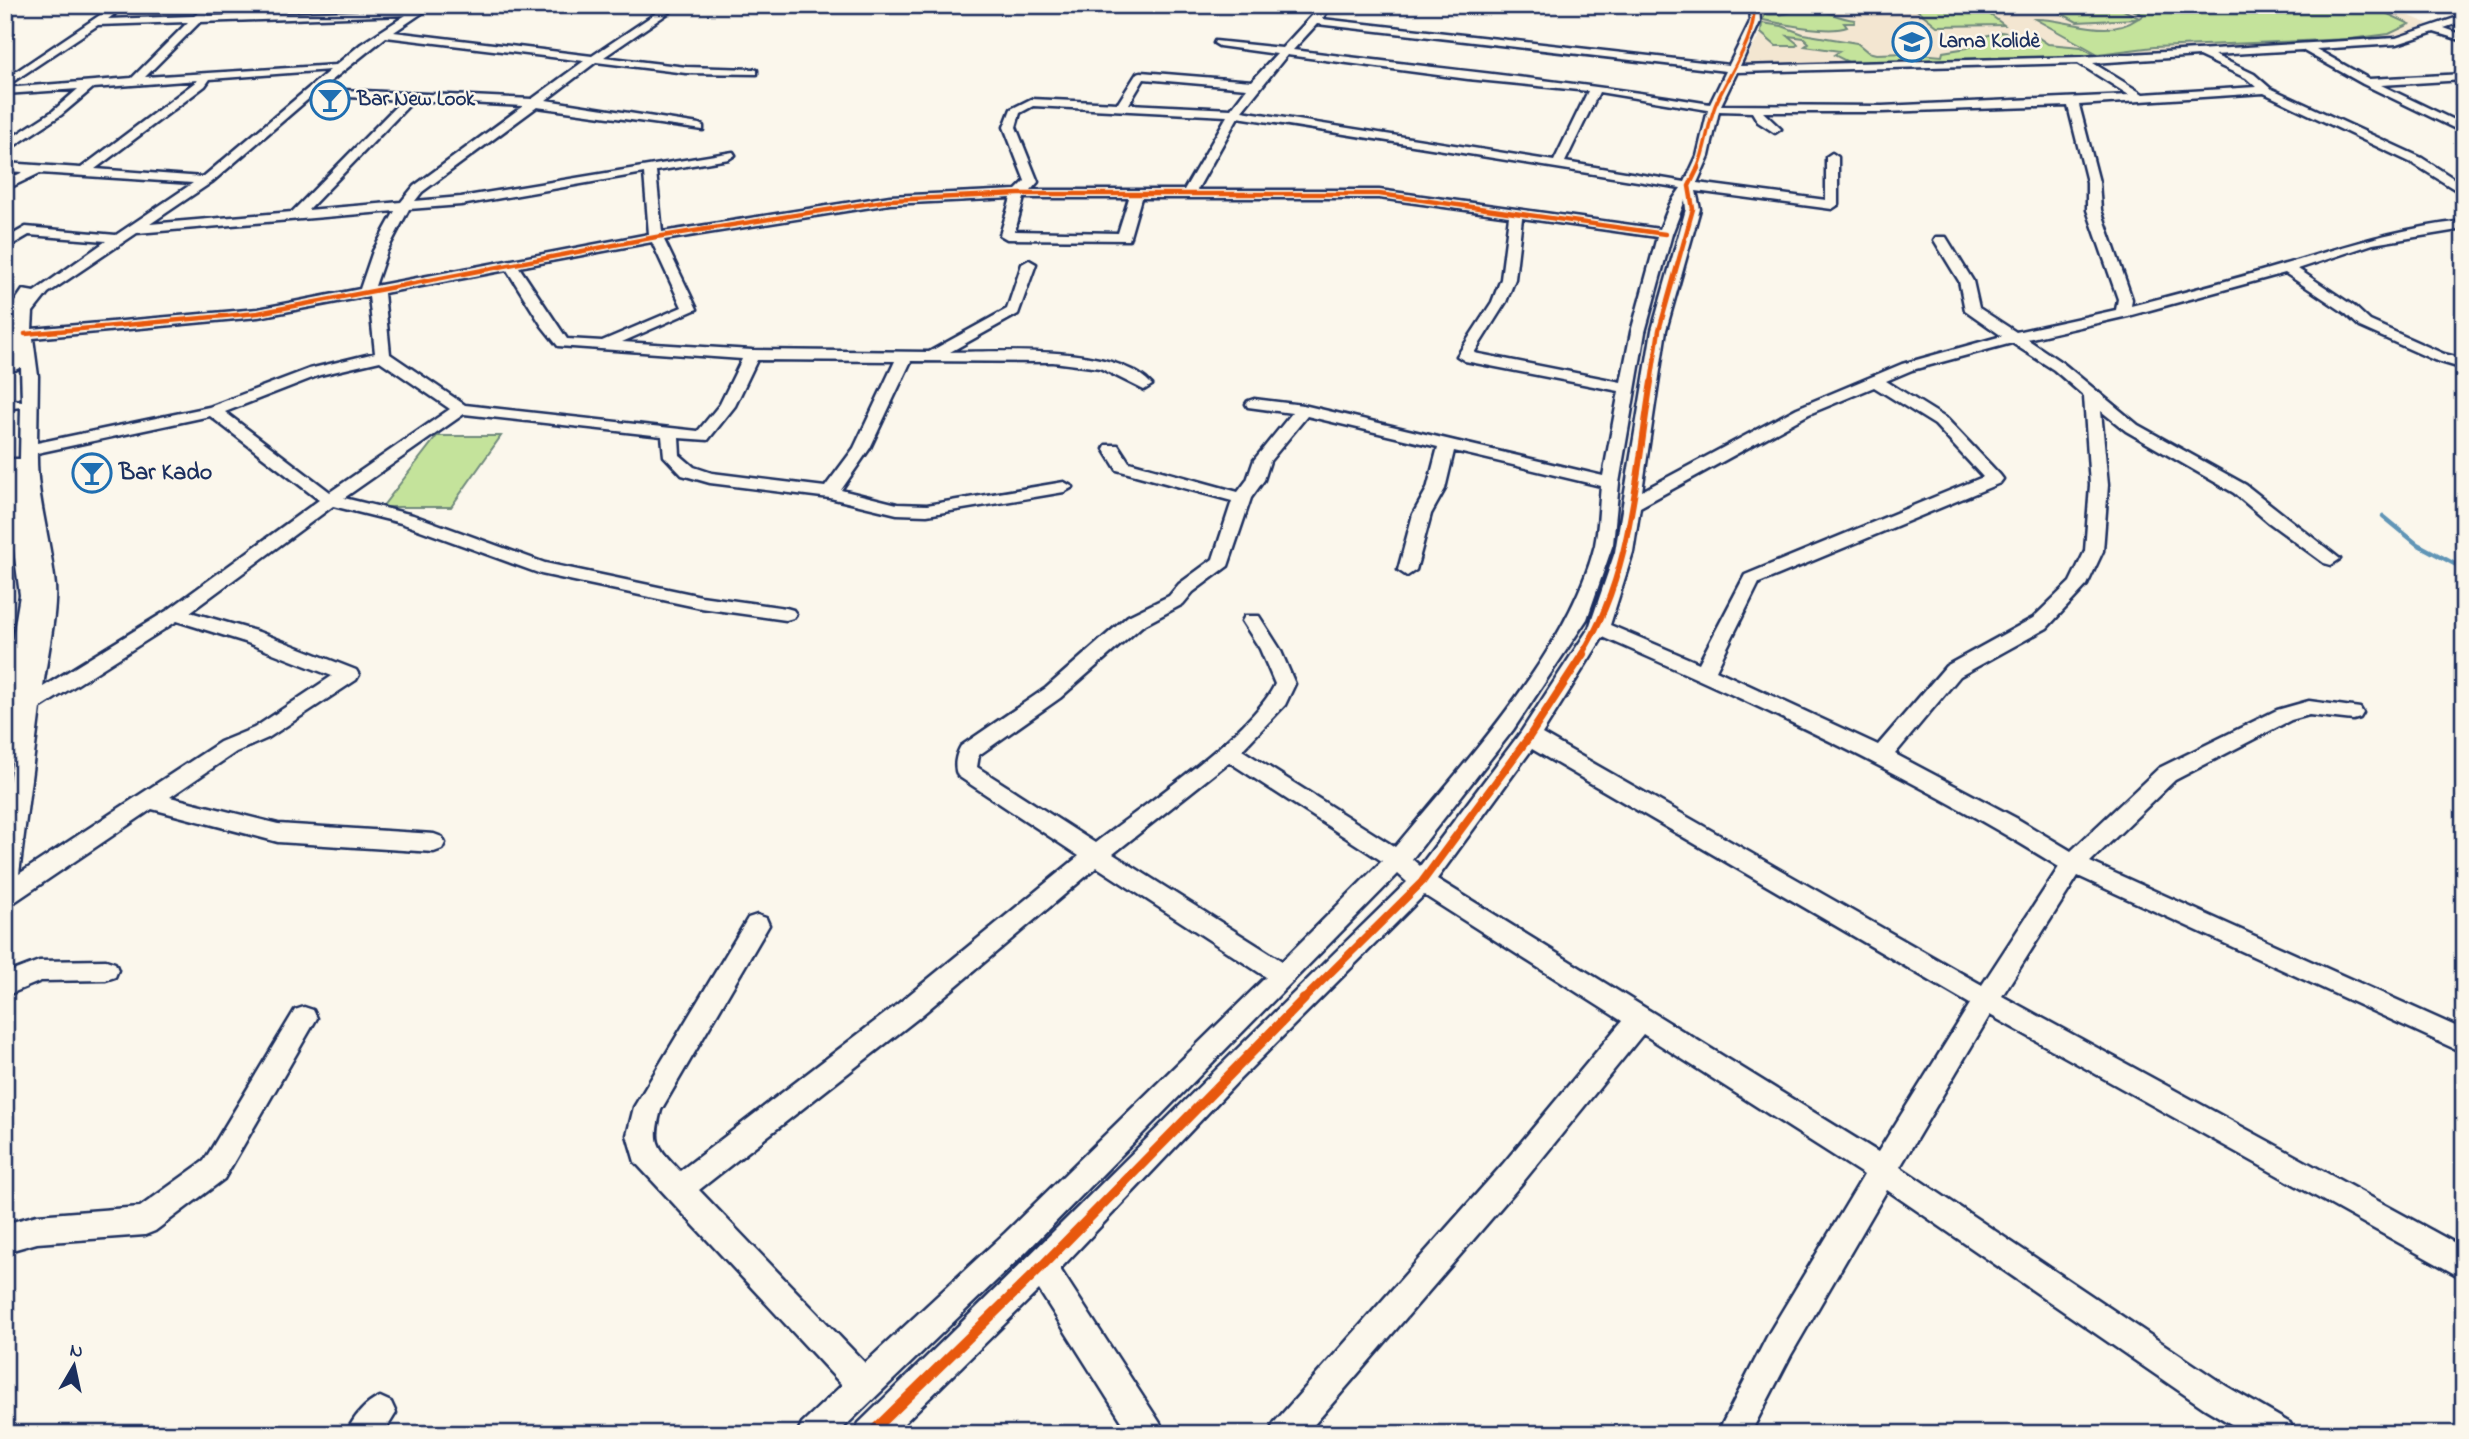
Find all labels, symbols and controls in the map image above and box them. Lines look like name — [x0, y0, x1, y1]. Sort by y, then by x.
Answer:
school or university icon: Lama Kolidè — [1891, 21, 1933, 63]
place label: Lama Kolidè — [1939, 27, 2041, 57]
bar icon: Bar New Look — [309, 79, 351, 121]
place label: Bar New Look — [356, 85, 476, 115]
bar icon: Bar Kado — [71, 452, 113, 494]
place label: Bar Kado — [118, 456, 212, 491]
north arrow — [38, 1330, 108, 1400]
text: N — [68, 1337, 85, 1366]

